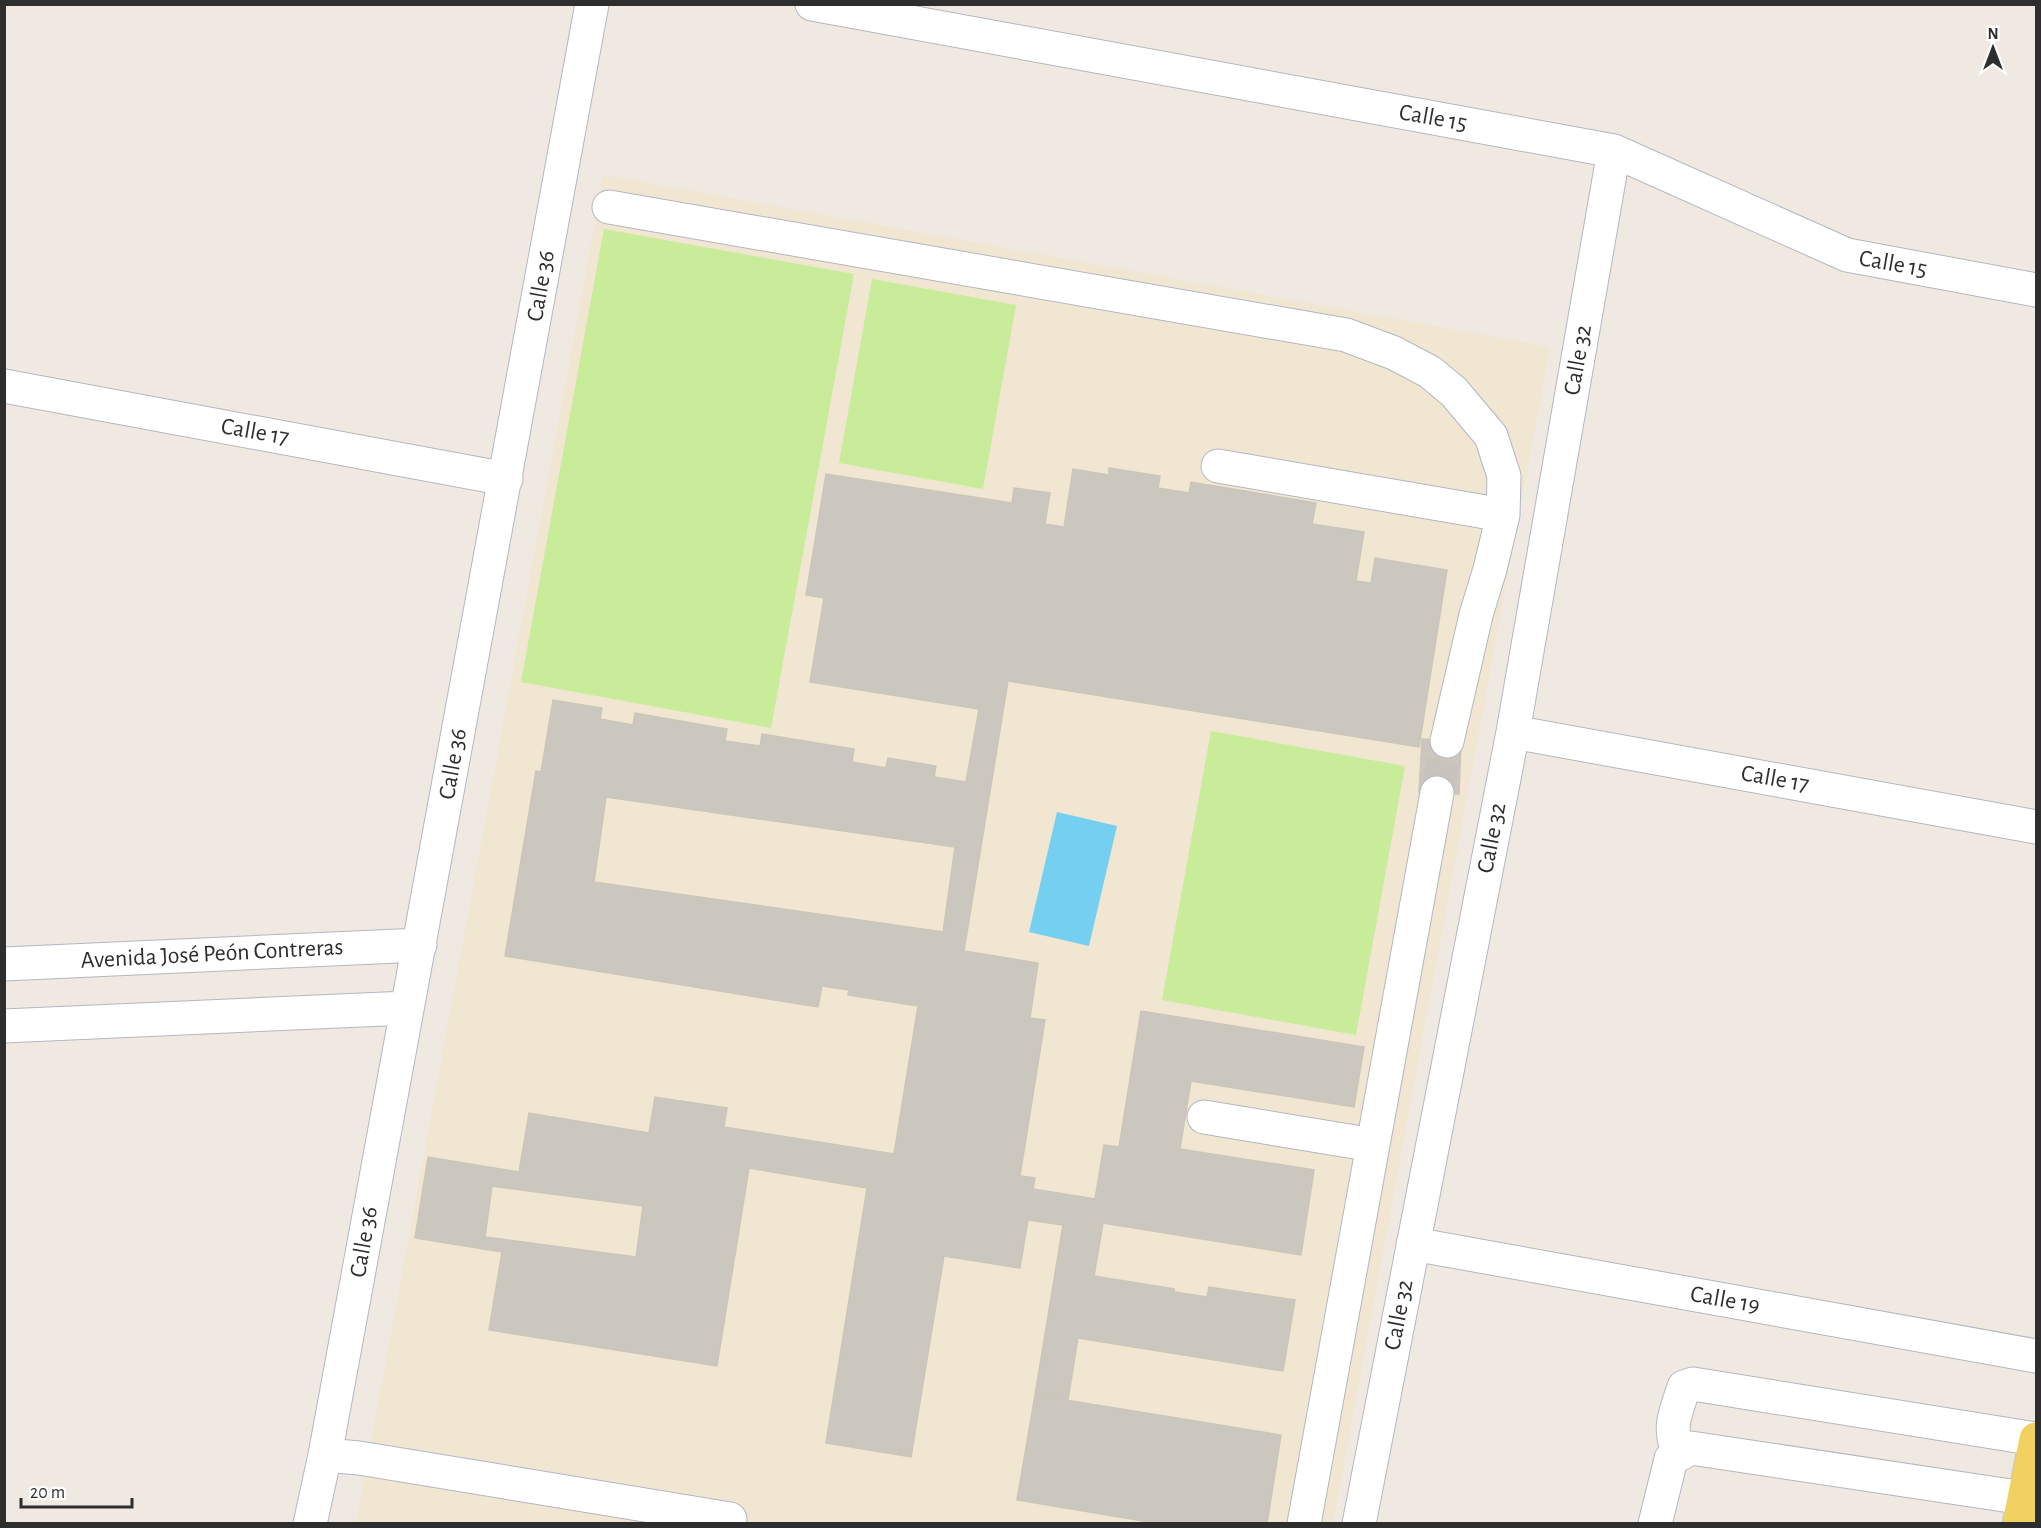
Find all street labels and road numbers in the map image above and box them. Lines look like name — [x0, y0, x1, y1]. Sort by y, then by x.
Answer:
street label: Calle 15 — [1397, 100, 1469, 136]
street label: Calle 15 — [1857, 246, 1929, 282]
street label: Calle 36 — [523, 249, 559, 323]
street label: Calle 32 — [1560, 323, 1596, 397]
street label: Calle 17 — [219, 414, 291, 450]
street label: Calle 36 — [435, 727, 471, 801]
street label: Calle 17 — [1739, 761, 1811, 797]
street label: Calle 32 — [1473, 801, 1511, 875]
street label: Avenida José Peón Contreras — [80, 935, 344, 973]
street label: Calle 36 — [346, 1205, 382, 1279]
street label: Calle 32 — [1380, 1278, 1418, 1352]
street label: Calle 19 — [1688, 1282, 1762, 1318]

